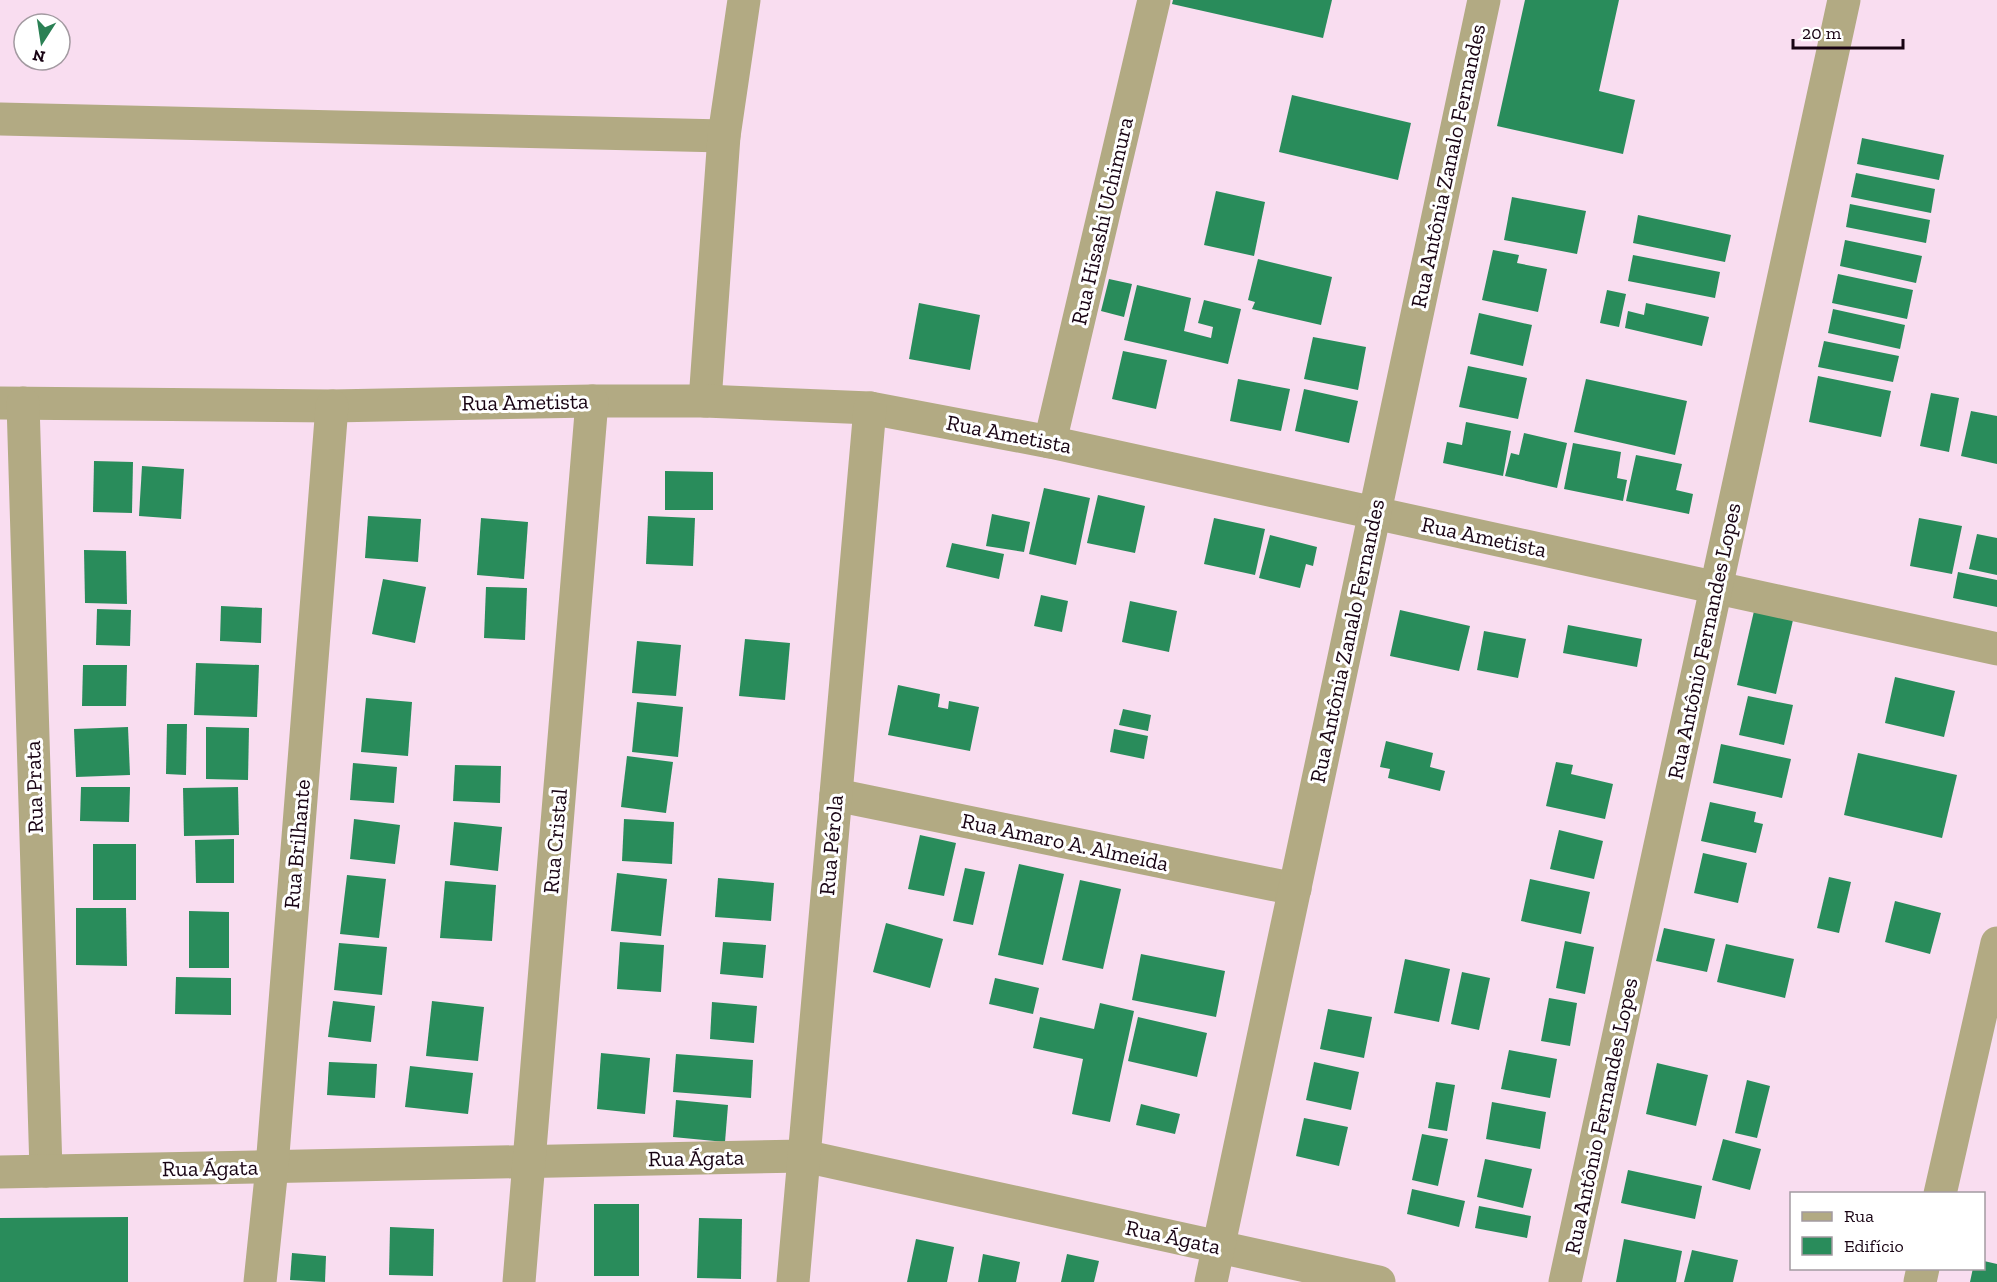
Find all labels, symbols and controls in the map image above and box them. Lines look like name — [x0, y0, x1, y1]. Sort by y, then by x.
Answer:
north arrow — [12, 12, 72, 72]
scale bar — [1793, 12, 1902, 50]
street label: Rua Antônia Zanalo Fernandes — [1405, 22, 1491, 310]
text: 20 m — [1802, 22, 1842, 44]
text: N — [31, 46, 47, 67]
street label: Rua Hisashi Uchimura — [1065, 114, 1139, 328]
street label: Rua Ametista — [461, 387, 589, 417]
street label: Rua Ametista — [944, 409, 1074, 459]
street label: Rua Antônia Zanalo Fernandes — [1304, 497, 1390, 785]
street label: Rua Antônio Fernandes Lopes — [1661, 500, 1747, 782]
street label: Rua Ametista — [1419, 511, 1549, 564]
street label: Rua Prata — [19, 740, 49, 834]
street label: Rua Brilhante — [278, 778, 316, 910]
street label: Rua Cristal — [537, 787, 573, 895]
street label: Rua Pérola — [813, 793, 849, 897]
street label: Rua Amaro A. Almeida — [959, 807, 1171, 877]
street label: Rua Antônio Fernandes Lopes — [1558, 975, 1644, 1257]
street label: Rua Ágata — [648, 1144, 745, 1172]
street label: Rua Ágata — [162, 1154, 259, 1182]
legend — [1790, 1192, 1985, 1270]
text: Rua — [1844, 1205, 1874, 1227]
street label: Rua Ágata — [1123, 1214, 1223, 1260]
text: Edifício — [1844, 1235, 1904, 1257]

